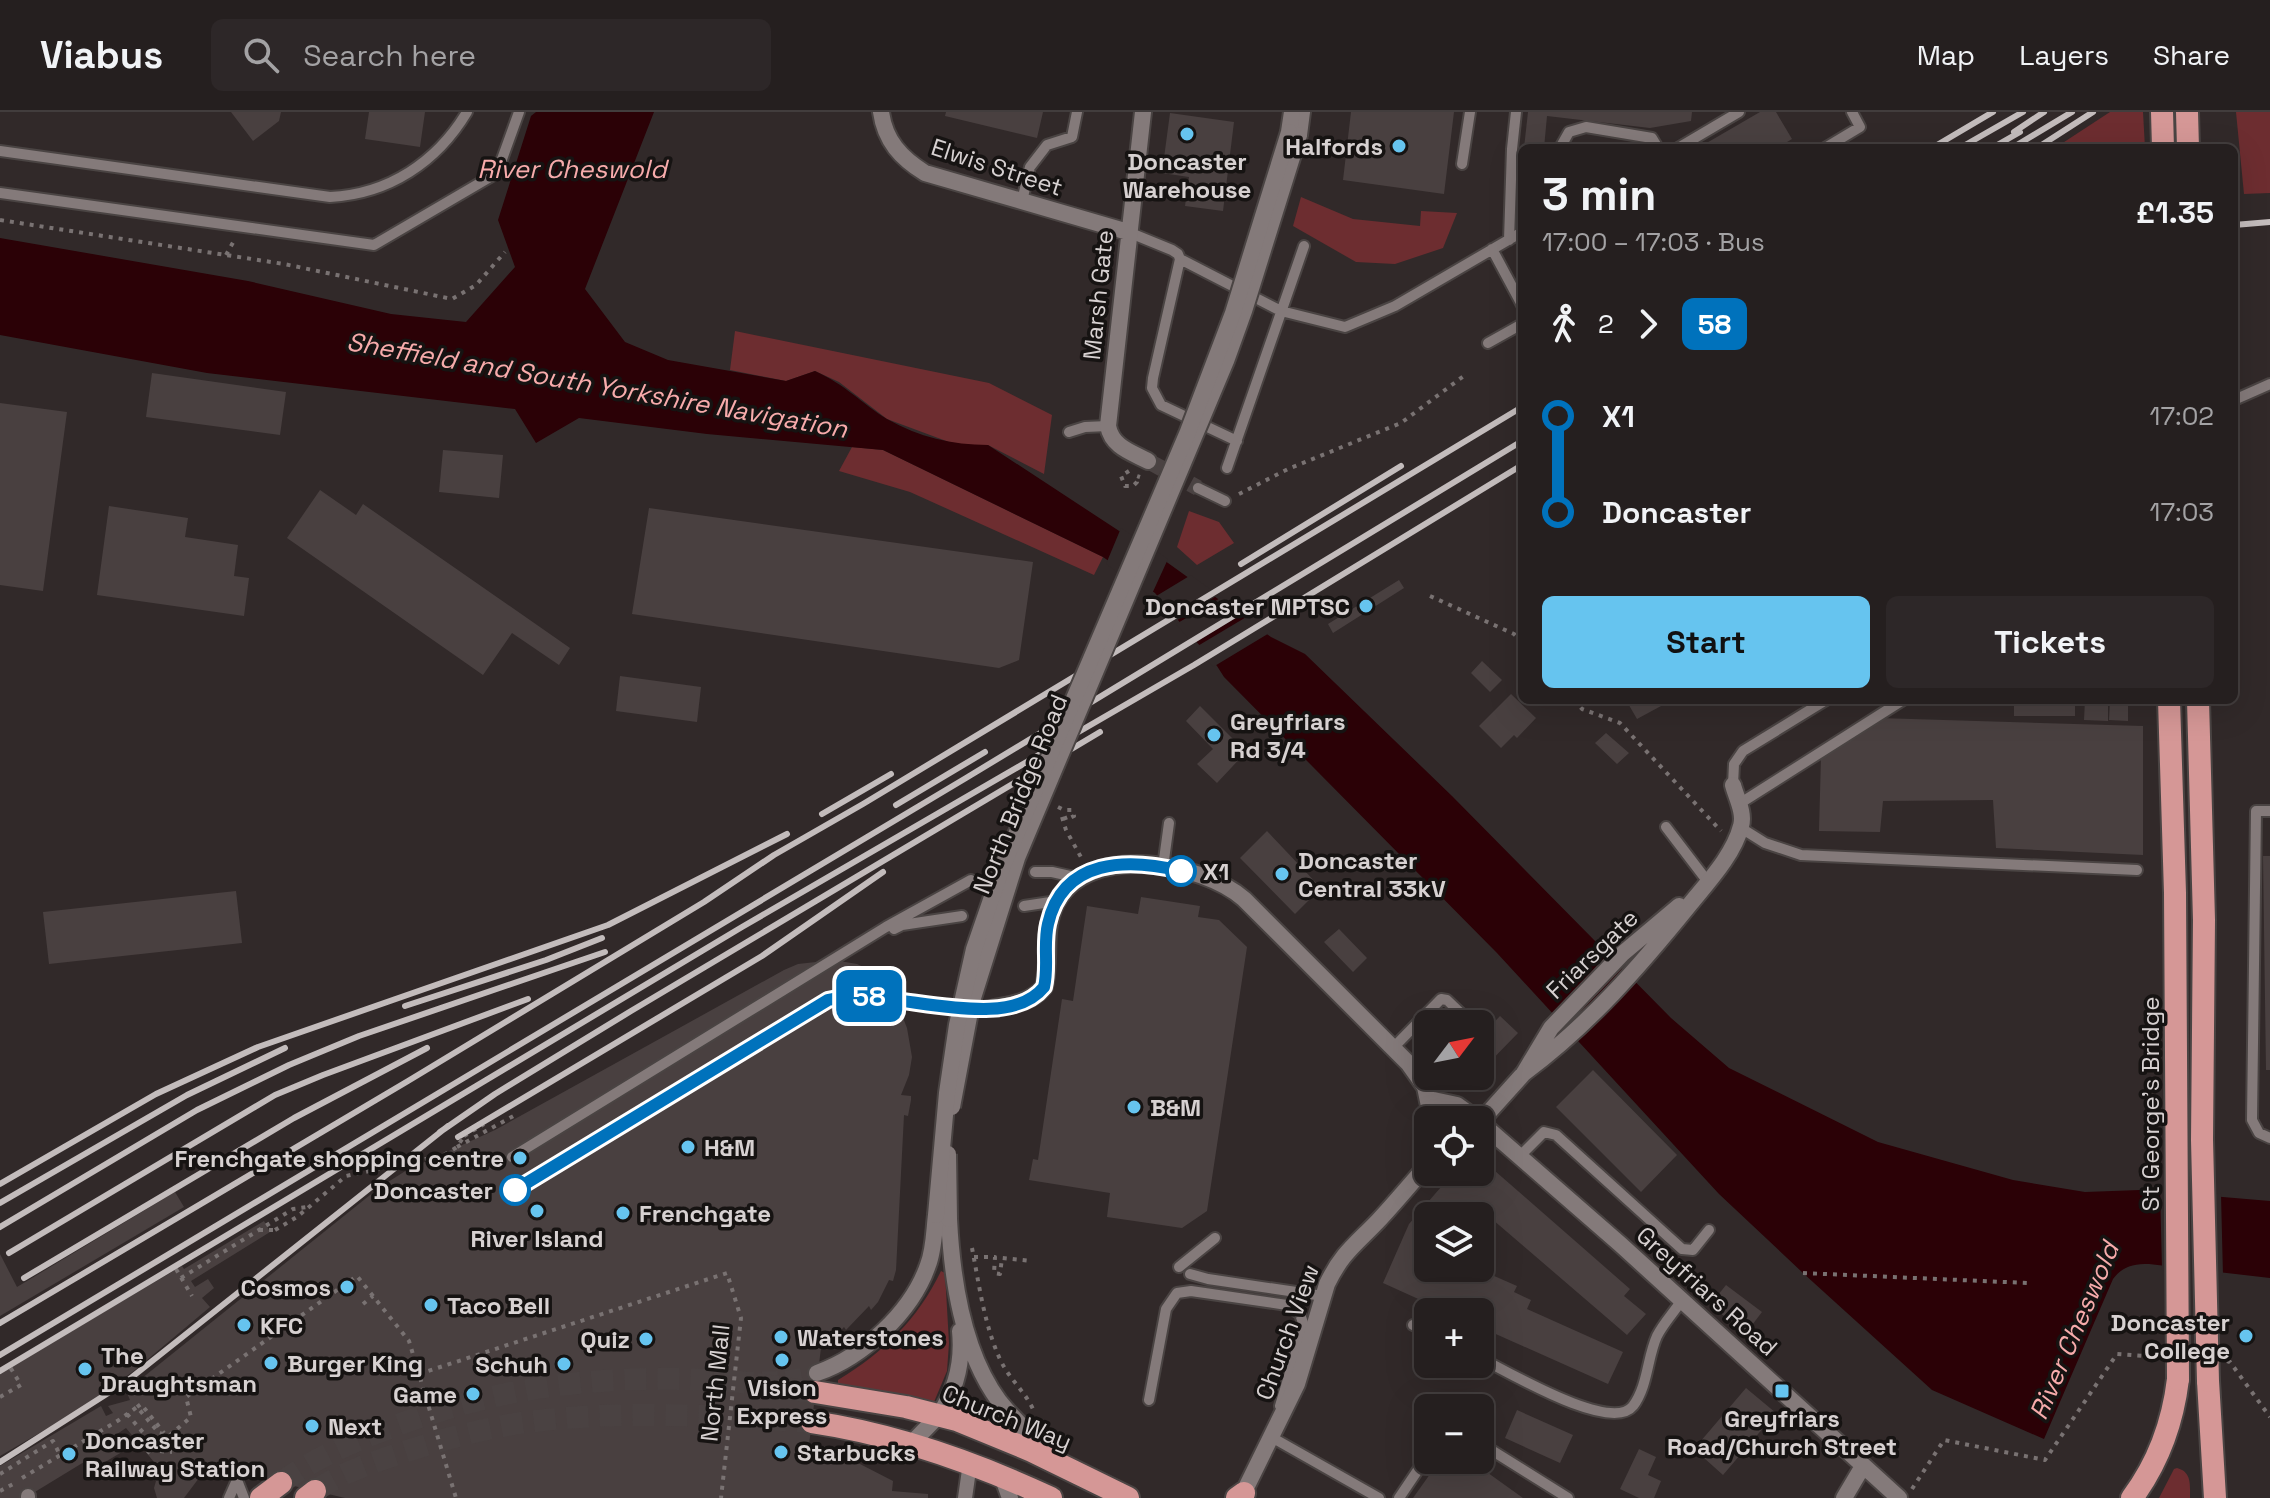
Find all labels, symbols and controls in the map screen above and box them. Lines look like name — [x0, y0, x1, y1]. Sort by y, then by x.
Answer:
search box — [211, 19, 771, 91]
text: Viabus — [40, 31, 163, 79]
icon: search — [239, 33, 283, 77]
text: Search here — [303, 36, 476, 75]
text: Map — [1917, 37, 1975, 73]
text: Layers — [2019, 37, 2109, 73]
text: Share — [2153, 37, 2230, 73]
marker: Doncaster Warehouse — [1178, 125, 1196, 143]
street label: Elwis Street — [927, 131, 1067, 203]
place label: Halfords — [1285, 131, 1383, 162]
marker: Halfords — [1390, 137, 1408, 155]
place label: Doncaster Warehouse — [1123, 146, 1251, 205]
water label: River Cheswold — [477, 152, 670, 186]
text: 3 min — [1542, 167, 1656, 223]
text: £1.35 — [2136, 193, 2214, 232]
text: 17:00 – 17:03 · Bus — [1542, 225, 1765, 259]
street label: Marsh Gate — [1076, 228, 1120, 362]
icon: walk — [1542, 302, 1586, 346]
icon: forward — [1626, 302, 1670, 346]
text: 58 — [1698, 306, 1731, 342]
text: 2 — [1598, 307, 1614, 341]
water label: Sheffield and South Yorkshire Navigation — [344, 324, 851, 446]
text: X1 — [1602, 397, 1635, 436]
text: 17:02 — [2150, 399, 2214, 433]
text: Doncaster — [1602, 493, 1751, 532]
text: 17:03 — [2150, 495, 2214, 529]
place label: Doncaster MPTSC — [1145, 591, 1350, 622]
button: Start — [1542, 596, 1870, 688]
button: Tickets — [1886, 596, 2214, 688]
marker: Doncaster MPTSC — [1357, 597, 1375, 615]
street label: North Bridge Road — [966, 690, 1074, 898]
place label: Greyfriars Rd 3/4 — [1230, 706, 1346, 765]
marker: Greyfriars Rd 3/4 — [1205, 726, 1223, 744]
place label: Doncaster Central 33kV — [1298, 845, 1446, 904]
marker: X1 — [1166, 856, 1196, 886]
place label: X1 — [1203, 856, 1229, 887]
marker: Doncaster Central 33kV — [1273, 865, 1291, 883]
street label: Friarsgate — [1539, 902, 1645, 1006]
line badge: 58 — [833, 970, 905, 1022]
text: 58 — [852, 978, 886, 1014]
street label: St George's Bridge — [2135, 997, 2166, 1211]
north arrow — [1414, 1010, 1494, 1090]
map controls — [1414, 1010, 1494, 1474]
place label: B&M — [1150, 1092, 1201, 1123]
marker: B&M — [1125, 1098, 1143, 1116]
button: locate — [1414, 1106, 1494, 1186]
place label: H&M — [704, 1132, 755, 1163]
marker: H&M — [679, 1138, 697, 1156]
place label: Frenchgate shopping centre — [174, 1143, 504, 1174]
marker: Frenchgate shopping centre — [511, 1149, 529, 1167]
place label: Doncaster — [374, 1175, 493, 1206]
marker: Doncaster — [500, 1175, 530, 1205]
place label: Frenchgate — [639, 1198, 771, 1229]
marker: River Island — [528, 1202, 546, 1220]
button: layers — [1414, 1202, 1494, 1282]
marker: Frenchgate — [614, 1204, 632, 1222]
street label: Greyfriars Road — [1630, 1220, 1784, 1362]
place label: River Island — [470, 1223, 604, 1254]
water label: River Cheswold — [2021, 1234, 2128, 1425]
street label: Church View — [1248, 1260, 1326, 1404]
place label: Cosmos — [241, 1272, 331, 1303]
marker: Cosmos — [338, 1278, 356, 1296]
place label: Taco Bell — [447, 1290, 550, 1321]
marker: Taco Bell — [422, 1296, 440, 1314]
button: + — [1414, 1298, 1494, 1378]
place label: Doncaster College — [2111, 1307, 2230, 1366]
place label: KFC — [260, 1310, 303, 1341]
marker: KFC — [235, 1316, 253, 1334]
place label: Waterstones — [797, 1322, 944, 1353]
street label: North Mall — [693, 1323, 737, 1443]
place label: Quiz — [580, 1324, 630, 1355]
marker: Doncaster College — [2237, 1327, 2255, 1345]
marker: Waterstones — [772, 1328, 790, 1346]
marker: Quiz — [637, 1330, 655, 1348]
place label: The Draughtsman — [101, 1340, 257, 1399]
place label: Burger King — [287, 1348, 423, 1379]
place label: Schuh — [475, 1349, 548, 1380]
marker: Vision Express — [773, 1351, 791, 1369]
marker: Burger King — [262, 1354, 280, 1372]
marker: Schuh — [555, 1355, 573, 1373]
marker: The Draughtsman — [76, 1360, 94, 1378]
place label: Vision Express — [737, 1372, 827, 1431]
street label: Church Way — [938, 1377, 1076, 1457]
place label: Game — [393, 1379, 457, 1410]
marker: Greyfriars Road/Church Street — [1773, 1382, 1791, 1400]
marker: Game — [464, 1385, 482, 1403]
button: − — [1414, 1394, 1494, 1474]
place label: Greyfriars Road/Church Street — [1667, 1403, 1897, 1462]
place label: Next — [328, 1411, 382, 1442]
marker: Next — [303, 1417, 321, 1435]
place label: Doncaster Railway Station — [85, 1425, 265, 1484]
place label: Starbucks — [797, 1437, 916, 1468]
marker: Starbucks — [772, 1443, 790, 1461]
marker: Doncaster Railway Station — [60, 1445, 78, 1463]

